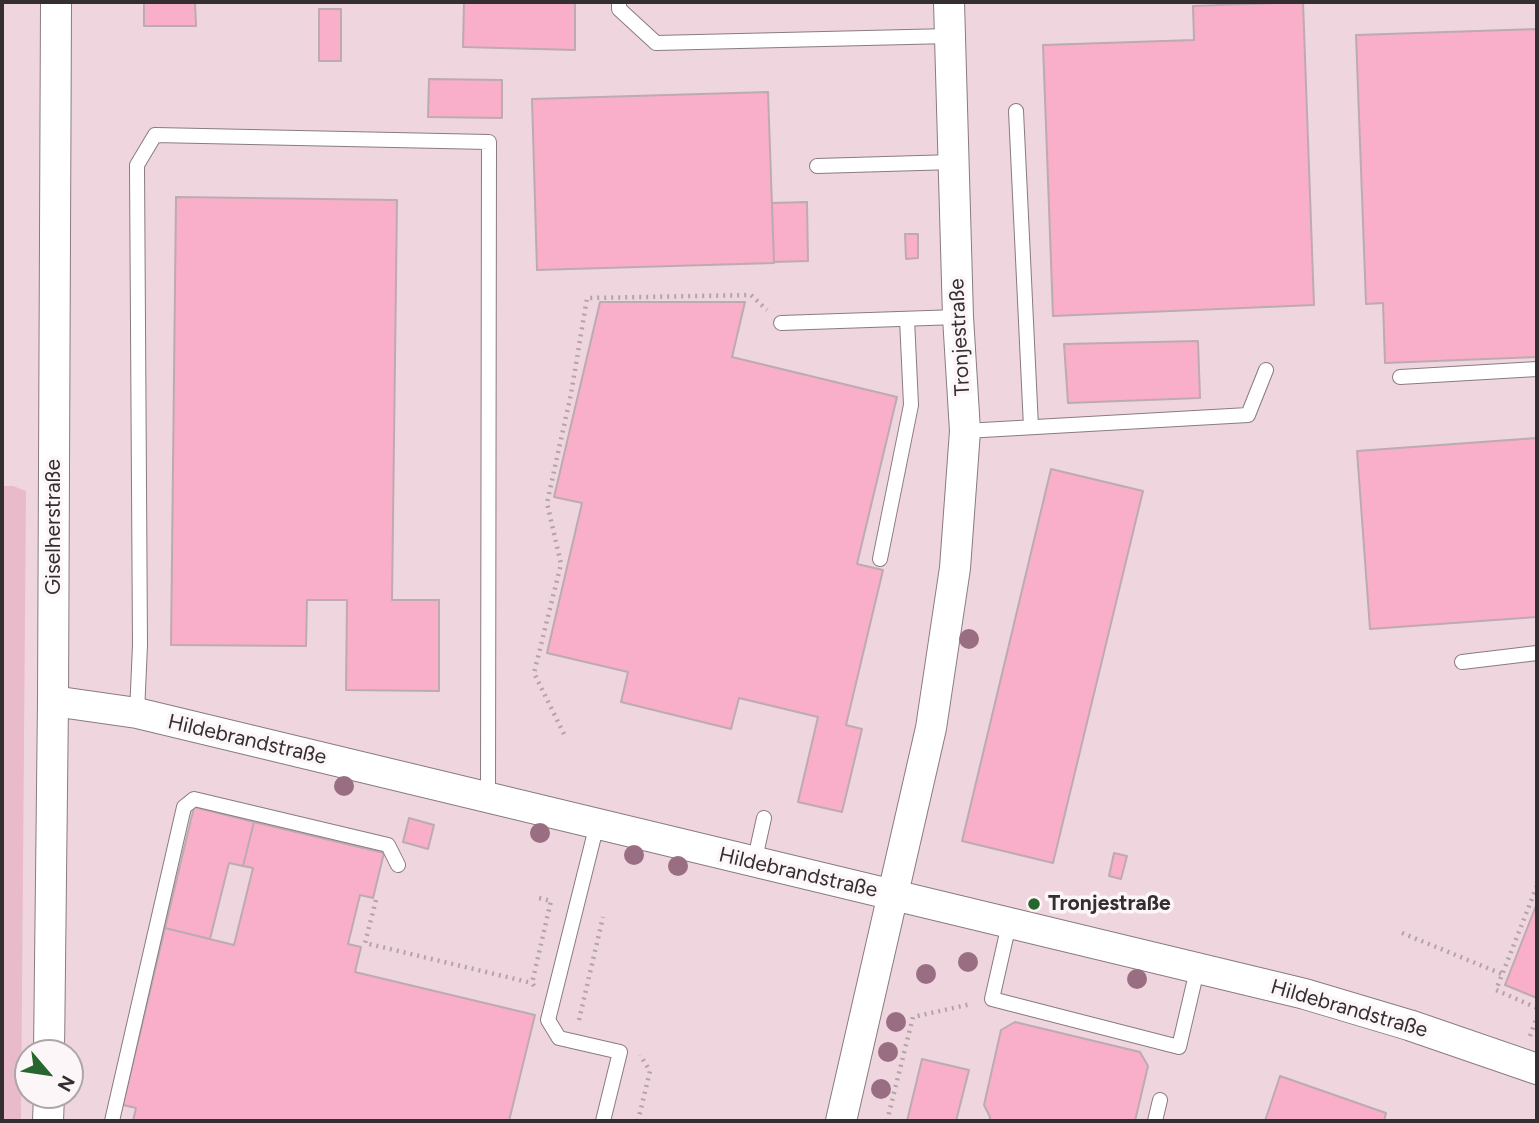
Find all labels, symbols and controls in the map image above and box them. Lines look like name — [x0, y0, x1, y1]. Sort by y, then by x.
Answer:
street label: Tronjestraße — [944, 278, 976, 396]
street label: Giselherstraße — [41, 459, 67, 595]
street label: Hildebrandstraße — [165, 710, 329, 770]
street label: Hildebrandstraße — [716, 843, 880, 903]
place label: Tronjestraße — [1048, 891, 1171, 917]
marker: Tronjestraße — [1026, 896, 1042, 912]
street label: Hildebrandstraße — [1268, 975, 1430, 1043]
north arrow — [14, 1039, 84, 1109]
text: N — [52, 1071, 80, 1095]

